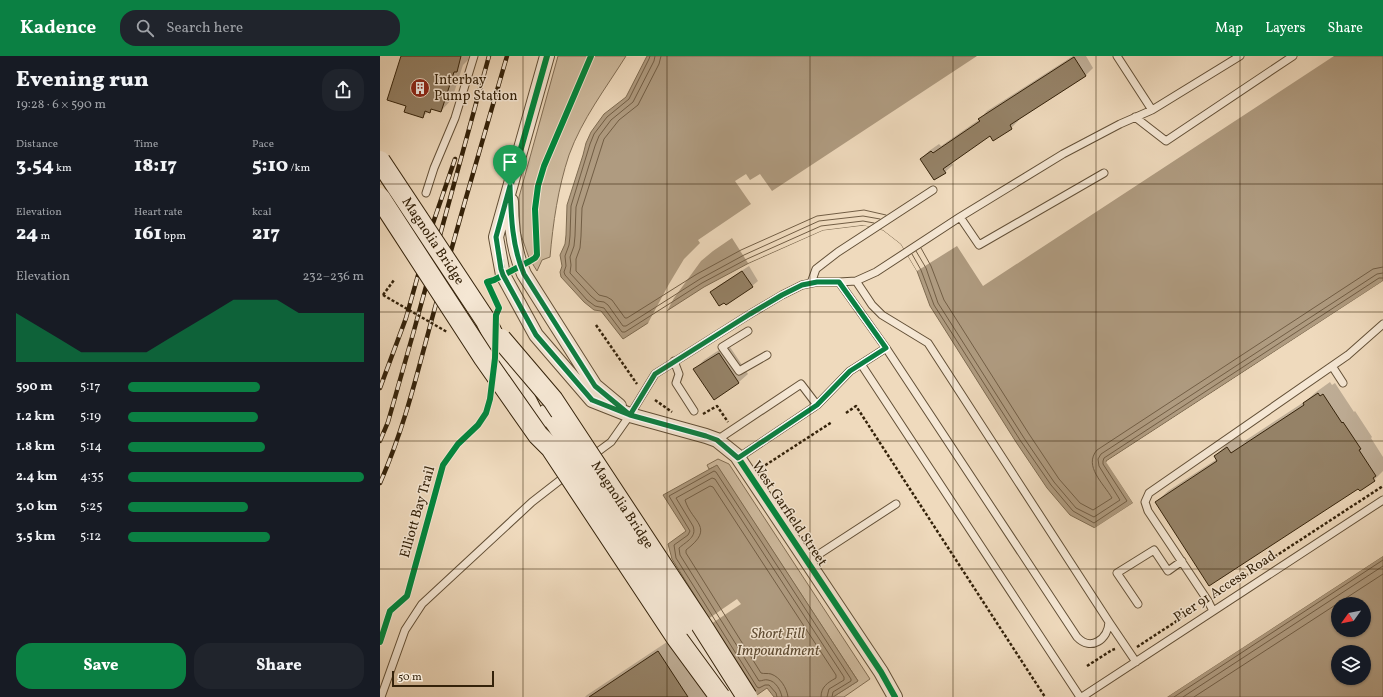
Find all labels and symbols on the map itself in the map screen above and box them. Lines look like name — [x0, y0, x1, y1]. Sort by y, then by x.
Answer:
place label: Interbay Pump Station — [434, 71, 518, 106]
building icon: Interbay Pump Station — [409, 77, 431, 99]
pin — [493, 145, 527, 186]
street label: Magnolia Bridge — [397, 193, 469, 289]
street label: Magnolia Bridge — [586, 457, 658, 553]
street label: West Garfield Street — [747, 458, 831, 571]
street label: Elliott Bay Trail — [396, 464, 440, 560]
street label: Pier 91 Access Road — [1170, 547, 1280, 627]
north arrow — [1331, 597, 1371, 637]
water label: Short Fill Impoundment — [737, 624, 821, 662]
scale bar — [392, 669, 494, 688]

